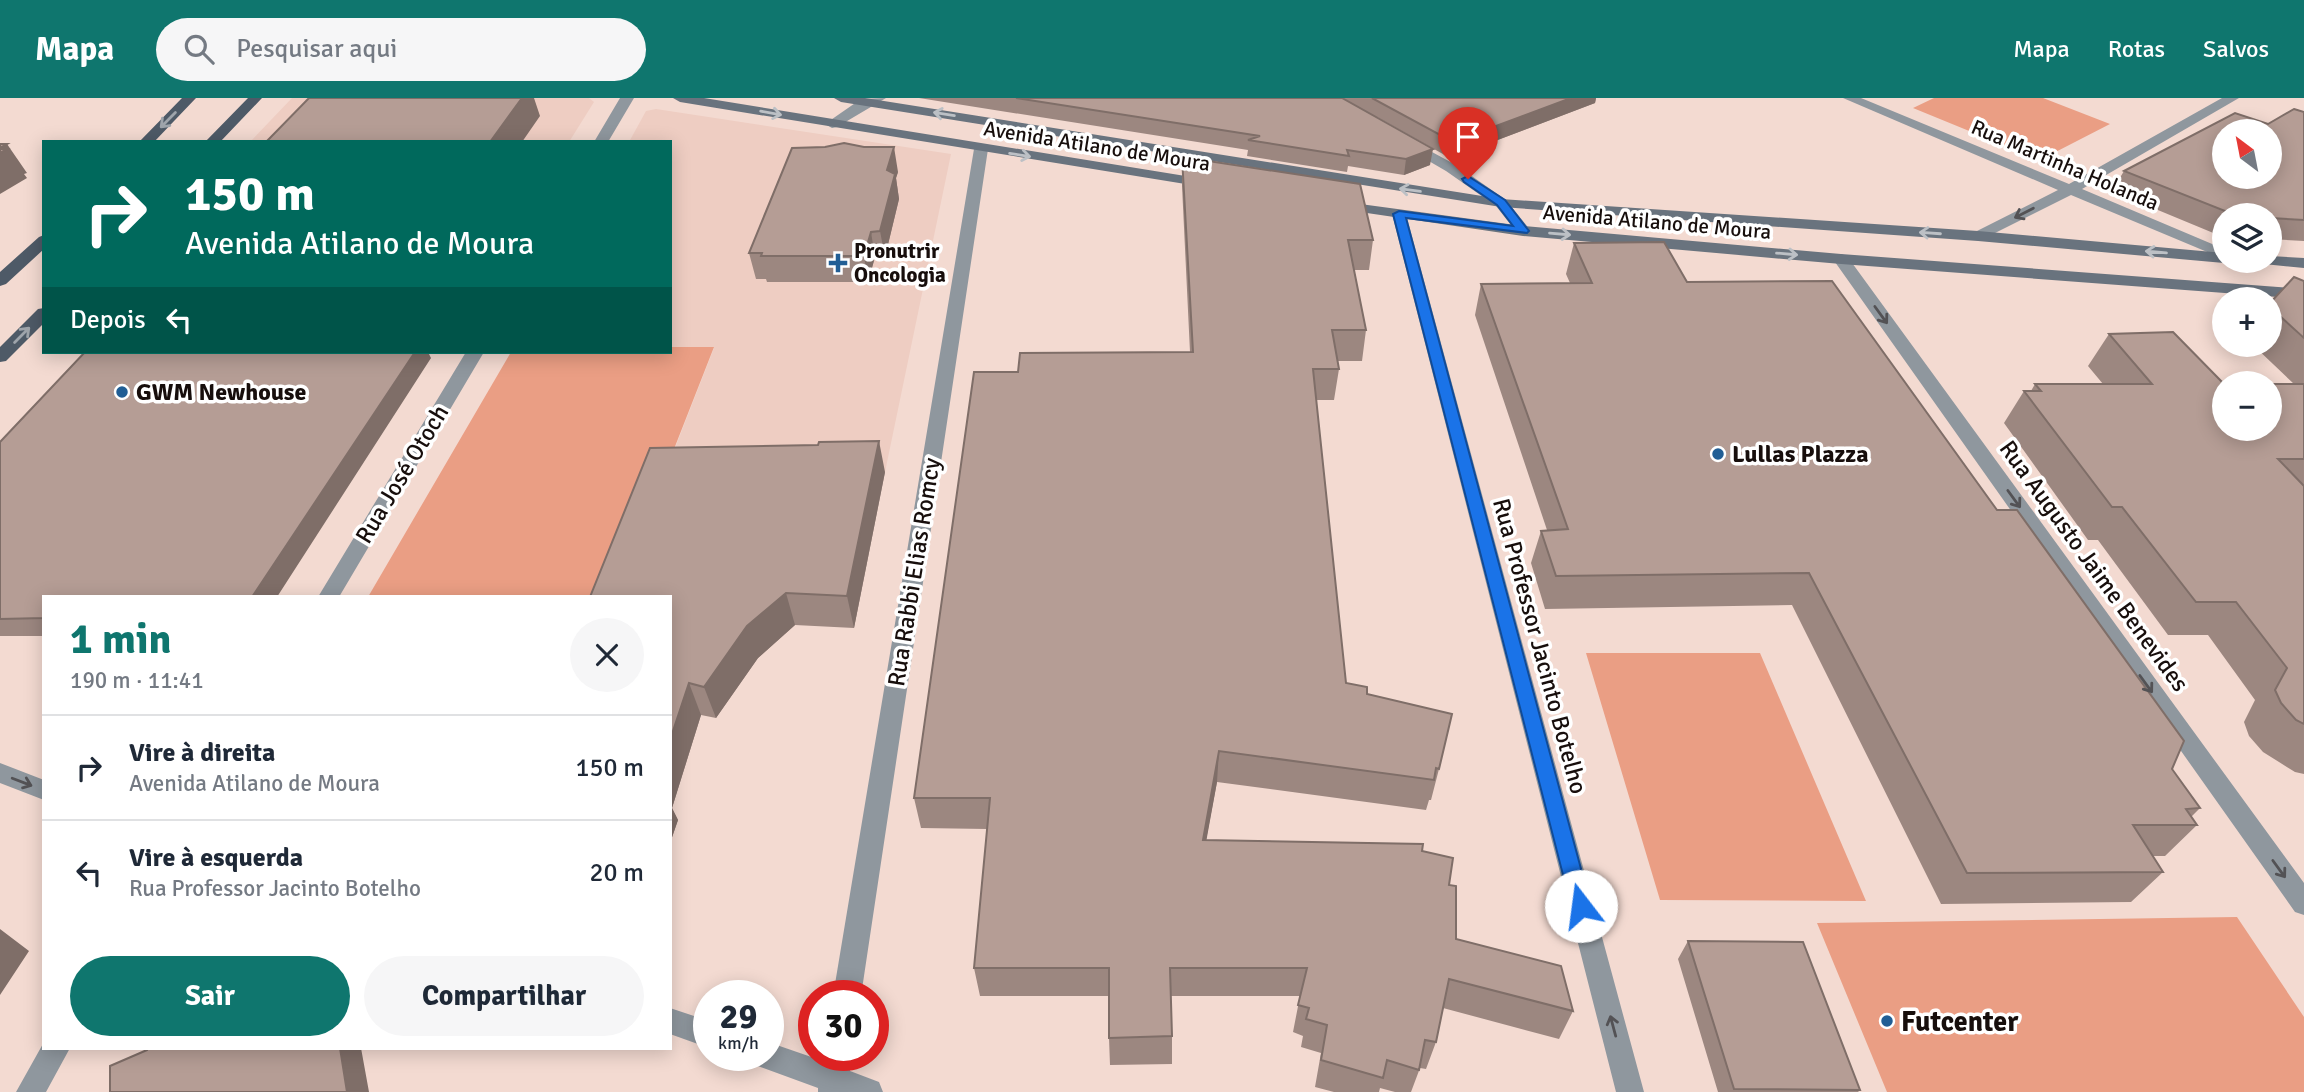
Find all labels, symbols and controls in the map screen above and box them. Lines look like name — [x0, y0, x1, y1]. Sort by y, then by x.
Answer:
search box — [156, 18, 646, 81]
text: Mapa — [35, 29, 114, 70]
icon: search — [180, 30, 218, 68]
text: Pesquisar aqui — [236, 33, 397, 65]
text: Mapa — [2013, 34, 2070, 64]
text: Rotas — [2108, 34, 2165, 64]
text: Salvos — [2203, 34, 2269, 64]
one-way arrow — [759, 107, 782, 121]
one-way arrow — [933, 107, 955, 120]
pin — [1438, 107, 1498, 179]
one-way arrow — [159, 111, 176, 128]
street label: Rua Martinha Holanda — [1967, 114, 2163, 216]
street label: Avenida Atilano de Moura — [982, 115, 1212, 177]
icon: arrive — [1449, 118, 1487, 156]
north arrow — [2212, 119, 2282, 189]
map controls — [2212, 119, 2282, 441]
one-way arrow — [1008, 149, 1031, 162]
text: 150 m — [185, 164, 315, 224]
icon: right — [70, 168, 161, 259]
one-way arrow — [1399, 183, 1422, 196]
street label: Avenida Atilano de Moura — [1542, 199, 1772, 245]
button: layers — [2212, 203, 2282, 273]
one-way arrow — [2014, 207, 2035, 220]
text: Avenida Atilano de Moura — [185, 224, 534, 263]
one-way arrow — [1919, 226, 1941, 239]
one-way arrow — [1548, 228, 1571, 241]
place label: Pronutrir Oncologia — [854, 238, 946, 288]
one-way arrow — [2145, 245, 2168, 258]
one-way arrow — [1775, 248, 1797, 261]
marker: Pronutrir Oncologia — [828, 253, 848, 273]
button: + — [2212, 287, 2282, 357]
icon: left — [160, 301, 198, 339]
text: Depois — [70, 304, 146, 336]
one-way arrow — [1874, 305, 1888, 324]
one-way arrow — [13, 327, 30, 344]
button: − — [2212, 371, 2282, 441]
place label: GWM Newhouse — [136, 377, 306, 407]
marker: GWM Newhouse — [114, 384, 130, 400]
street label: Rua José Otoch — [349, 399, 455, 549]
street label: Rua Augusto Jaime Benevides — [1993, 435, 2195, 697]
place label: Lullas Plazza — [1732, 439, 1868, 469]
marker: Lullas Plazza — [1710, 446, 1726, 462]
street label: Rua Rabbi Elias Romcy — [881, 455, 947, 689]
one-way arrow — [2007, 489, 2021, 508]
street label: Rua Professor Jacinto Botelho — [1486, 495, 1594, 797]
text: 1 min — [70, 614, 171, 665]
button: close — [570, 618, 644, 692]
text: 190 m · 11:41 — [70, 666, 204, 695]
one-way arrow — [2139, 674, 2154, 693]
text: Vire à direita — [129, 737, 275, 769]
icon: right — [70, 749, 108, 787]
text: 150 m — [575, 752, 644, 784]
text: Avenida Atilano de Moura — [129, 769, 380, 798]
one-way arrow — [10, 776, 32, 789]
text: Vire à esquerda — [129, 842, 303, 874]
icon: left — [70, 854, 108, 892]
text: 20 m — [589, 857, 644, 889]
one-way arrow — [2272, 859, 2286, 878]
position arrow — [1544, 869, 1618, 943]
text: Rua Professor Jacinto Botelho — [129, 874, 421, 903]
button: Sair — [70, 956, 350, 1036]
button: Compartilhar — [364, 956, 644, 1036]
speed limit sign: 30 — [798, 980, 889, 1071]
text: 29 — [720, 995, 757, 1038]
place label: Futcenter — [1901, 1005, 2019, 1039]
marker: Futcenter — [1879, 1013, 1895, 1029]
one-way arrow — [1606, 1015, 1619, 1038]
text: km/h — [718, 1032, 759, 1054]

